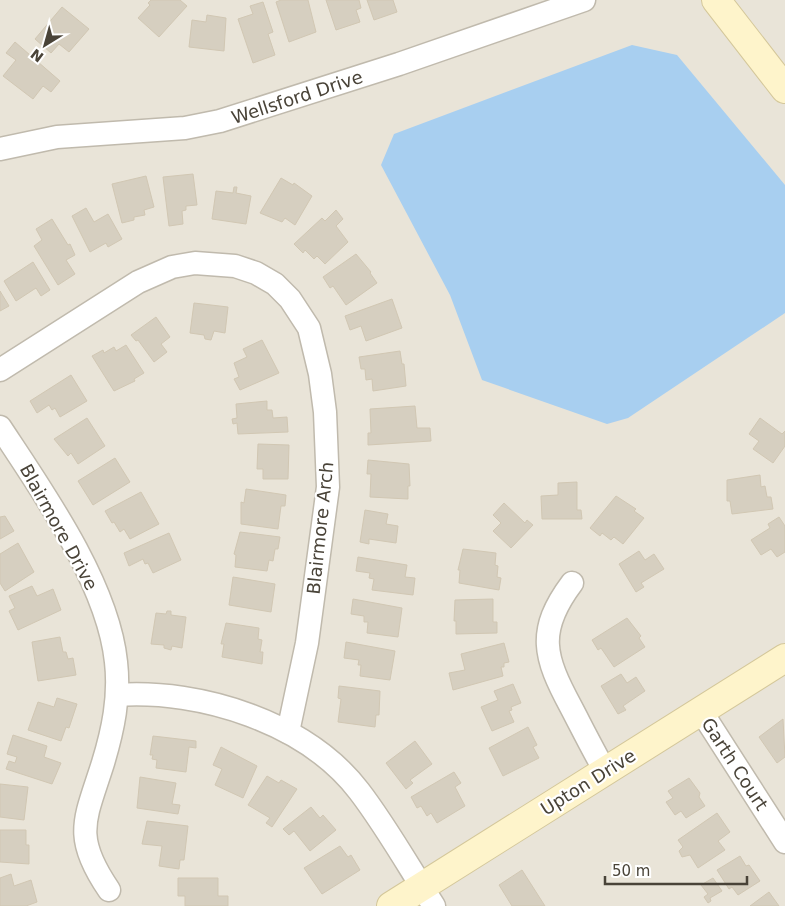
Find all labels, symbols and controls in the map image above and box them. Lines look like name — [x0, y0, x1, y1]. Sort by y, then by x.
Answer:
north arrow — [20, 20, 70, 70]
text: N — [28, 45, 47, 65]
street label: Wellsford Drive — [229, 66, 365, 128]
street label: Blairmore Drive — [16, 460, 102, 594]
street label: Blairmore Arch — [303, 461, 337, 595]
street label: Garth Court — [697, 714, 773, 814]
street label: Upton Drive — [537, 745, 639, 819]
scale bar — [605, 854, 748, 886]
text: 50 m — [612, 862, 650, 880]

